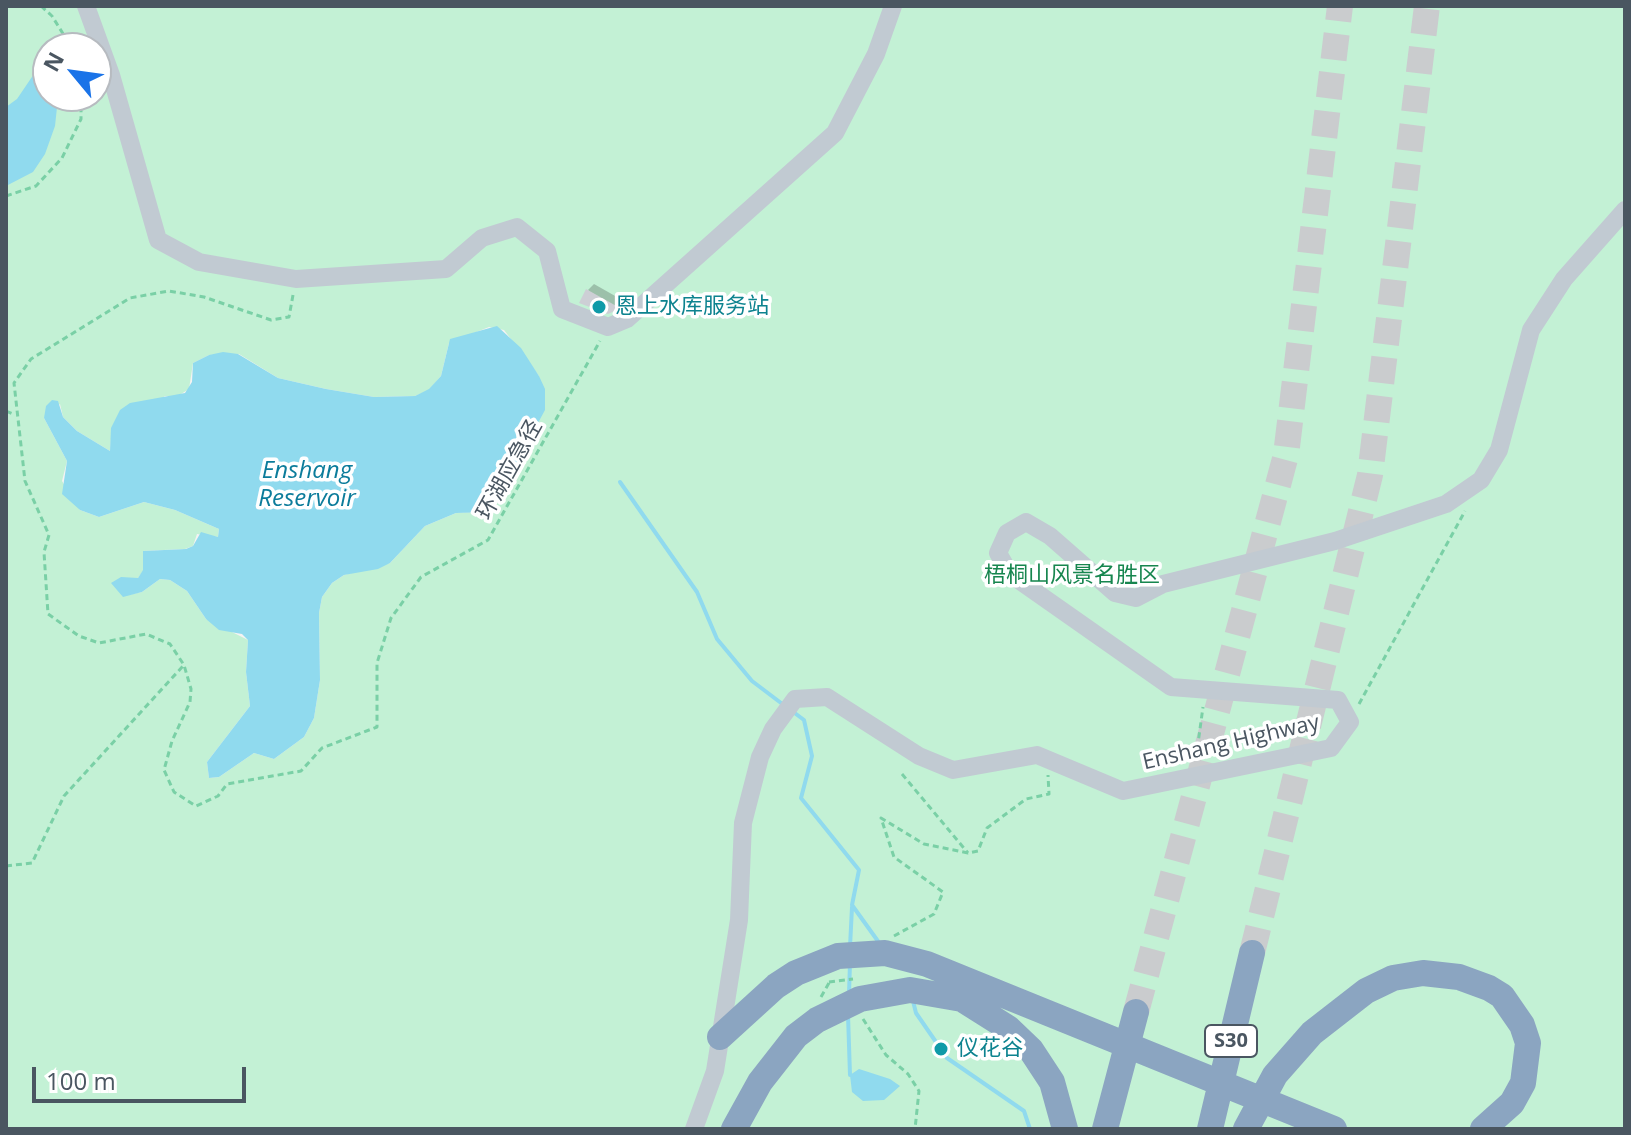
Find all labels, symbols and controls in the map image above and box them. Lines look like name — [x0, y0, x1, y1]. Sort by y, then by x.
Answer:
north arrow — [32, 32, 112, 112]
text: N — [35, 46, 70, 76]
place label: 恩上水库服务站 — [615, 294, 769, 320]
marker: 恩上水库服务站 — [590, 298, 608, 316]
street label: 环湖应急径 — [472, 415, 548, 525]
water label: Enshang Reservoir — [258, 457, 356, 513]
park label: 梧桐山风景名胜区 — [984, 563, 1160, 589]
street label: Enshang Highway — [1140, 710, 1322, 776]
road number: S30 — [1205, 1025, 1257, 1057]
place label: 仪花谷 — [957, 1036, 1023, 1062]
marker: 仪花谷 — [932, 1040, 950, 1058]
scale bar — [36, 1051, 250, 1101]
text: 100 m — [46, 1064, 116, 1097]

